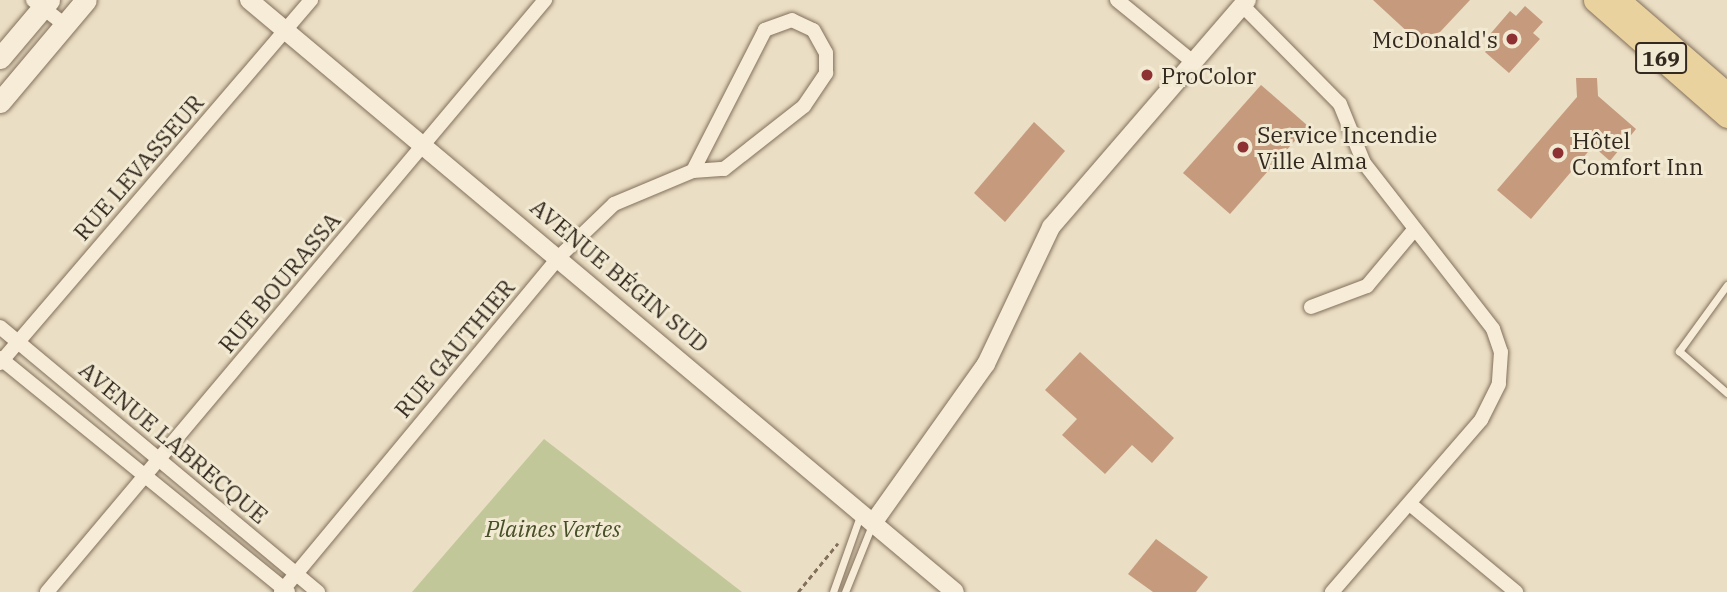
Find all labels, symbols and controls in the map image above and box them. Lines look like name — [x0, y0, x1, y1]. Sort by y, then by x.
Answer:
place label: McDonald's — [1372, 25, 1498, 53]
marker: McDonald's — [1504, 31, 1520, 47]
road number: 169 — [1635, 41, 1687, 76]
place label: ProColor — [1161, 61, 1256, 89]
marker: ProColor — [1139, 67, 1155, 83]
street label: RUE LEVASSEUR — [67, 88, 209, 246]
place label: Service Incendie Ville Alma — [1257, 120, 1437, 174]
place label: Hôtel Comfort Inn — [1572, 126, 1704, 180]
marker: Service Incendie Ville Alma — [1235, 139, 1251, 155]
marker: Hôtel Comfort Inn — [1550, 145, 1566, 161]
street label: AVENUE BÉGIN SUD — [525, 192, 715, 358]
street label: RUE BOURASSA — [212, 206, 346, 358]
street label: RUE GAUTHIER — [388, 273, 520, 423]
street label: AVENUE LABRECQUE — [74, 355, 274, 529]
park label: Plaines Vertes — [485, 514, 621, 542]

